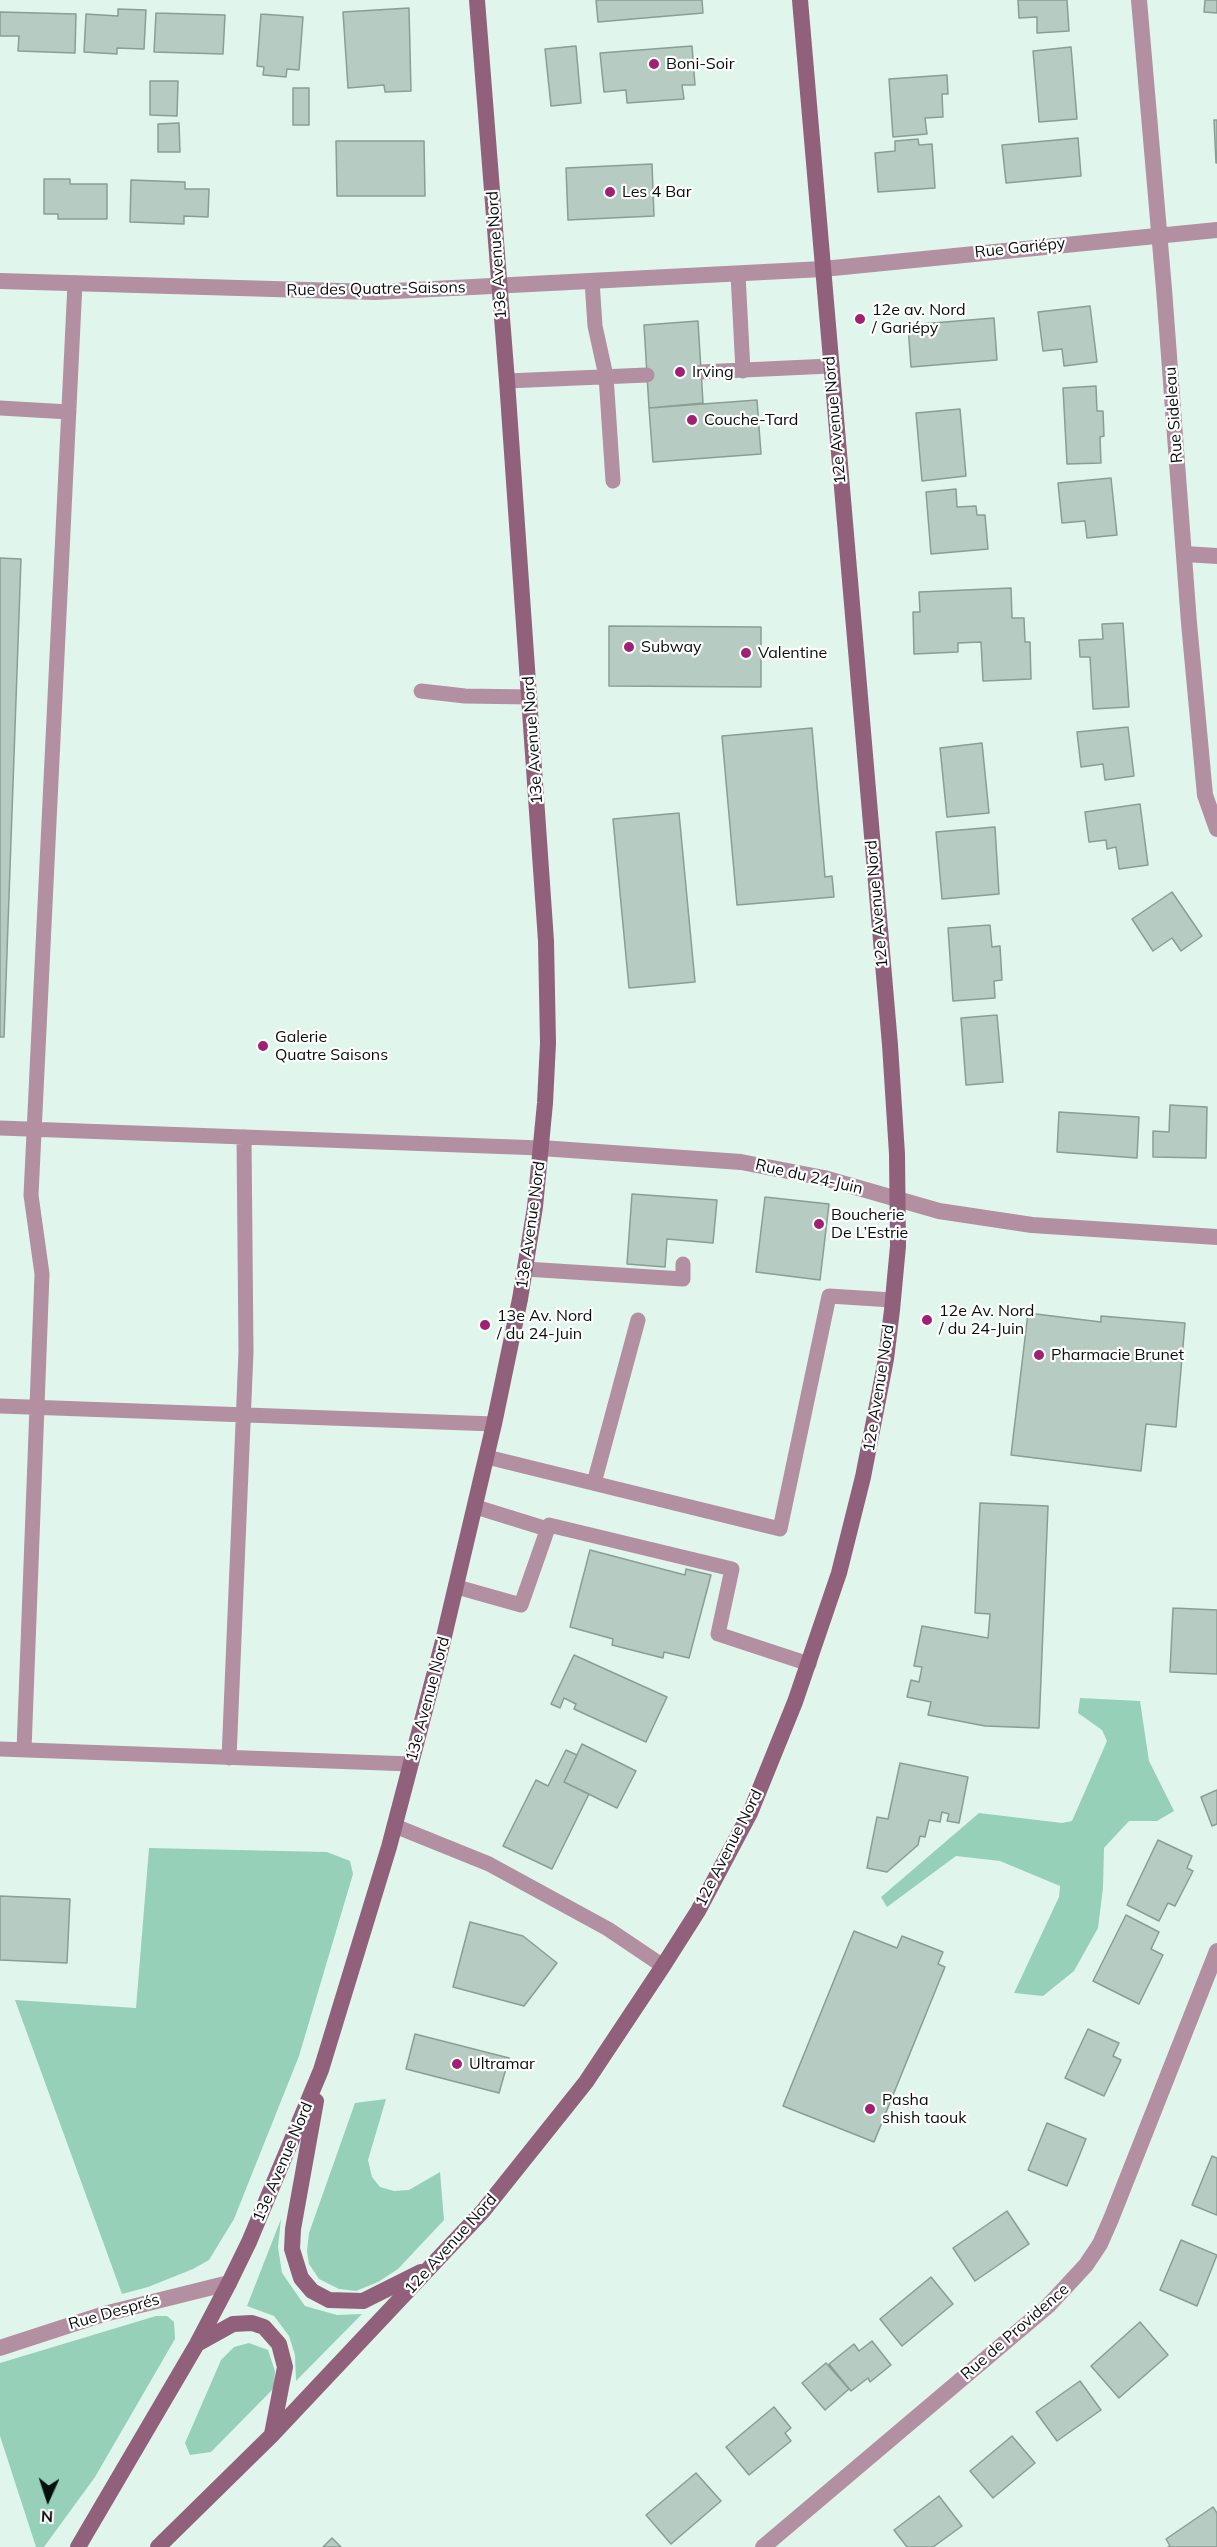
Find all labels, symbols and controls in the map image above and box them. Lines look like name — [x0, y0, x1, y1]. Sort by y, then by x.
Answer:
place label: Boni-Soir — [666, 54, 734, 74]
marker: Boni-Soir — [647, 57, 661, 71]
place label: Les 4 Bar — [622, 182, 692, 202]
marker: Les 4 Bar — [603, 185, 617, 199]
street label: 13e Avenue Nord — [483, 190, 511, 320]
street label: Rue Gariépy — [974, 234, 1066, 262]
street label: Rue des Quatre-Saisons — [286, 278, 466, 300]
place label: 12e av. Nord / Gariépy — [872, 300, 966, 338]
marker: 12e av. Nord / Gariépy — [853, 312, 867, 326]
street label: 12e Avenue Nord — [820, 355, 850, 485]
place label: Irving — [692, 362, 734, 382]
marker: Irving — [673, 365, 687, 379]
street label: Rue Sideleau — [1161, 366, 1187, 464]
place label: Couche-Tard — [704, 410, 798, 430]
marker: Couche-Tard — [685, 413, 699, 427]
place label: Subway — [641, 637, 701, 657]
marker: Subway — [622, 640, 636, 654]
place label: Valentine — [758, 643, 827, 663]
marker: Valentine — [739, 646, 753, 660]
street label: 13e Avenue Nord — [519, 675, 547, 805]
street label: 12e Avenue Nord — [862, 839, 892, 969]
place label: Galerie Quatre Saisons — [275, 1027, 388, 1065]
marker: Galerie Quatre Saisons — [256, 1039, 270, 1053]
street label: Rue du 24-Juin — [753, 1155, 865, 1199]
street label: 13e Avenue Nord — [513, 1160, 549, 1290]
place label: Boucherie De L’Estrie — [831, 1205, 908, 1243]
marker: Boucherie De L’Estrie — [812, 1217, 826, 1231]
place label: 12e Av. Nord / du 24-Juin — [939, 1301, 1034, 1339]
place label: 13e Av. Nord / du 24-Juin — [497, 1306, 592, 1344]
marker: 12e Av. Nord / du 24-Juin — [920, 1313, 934, 1327]
marker: 13e Av. Nord / du 24-Juin — [478, 1318, 492, 1332]
street label: 12e Avenue Nord — [859, 1323, 899, 1453]
place label: Pharmacie Brunet — [1051, 1345, 1184, 1365]
marker: Pharmacie Brunet — [1032, 1348, 1046, 1362]
street label: 13e Avenue Nord — [402, 1635, 454, 1763]
street label: 12e Avenue Nord — [691, 1786, 767, 1910]
place label: Ultramar — [469, 2054, 535, 2074]
marker: Ultramar — [450, 2057, 464, 2071]
place label: Pasha shish taouk — [882, 2090, 966, 2128]
street label: 13e Avenue Nord — [249, 2099, 317, 2225]
marker: Pasha shish taouk — [863, 2102, 877, 2116]
street label: 12e Avenue Nord — [401, 2190, 501, 2298]
street label: Rue de Providence — [957, 2280, 1073, 2384]
street label: Rue Després — [66, 2290, 162, 2334]
north arrow — [18, 2469, 78, 2529]
text: N — [40, 2507, 54, 2527]

